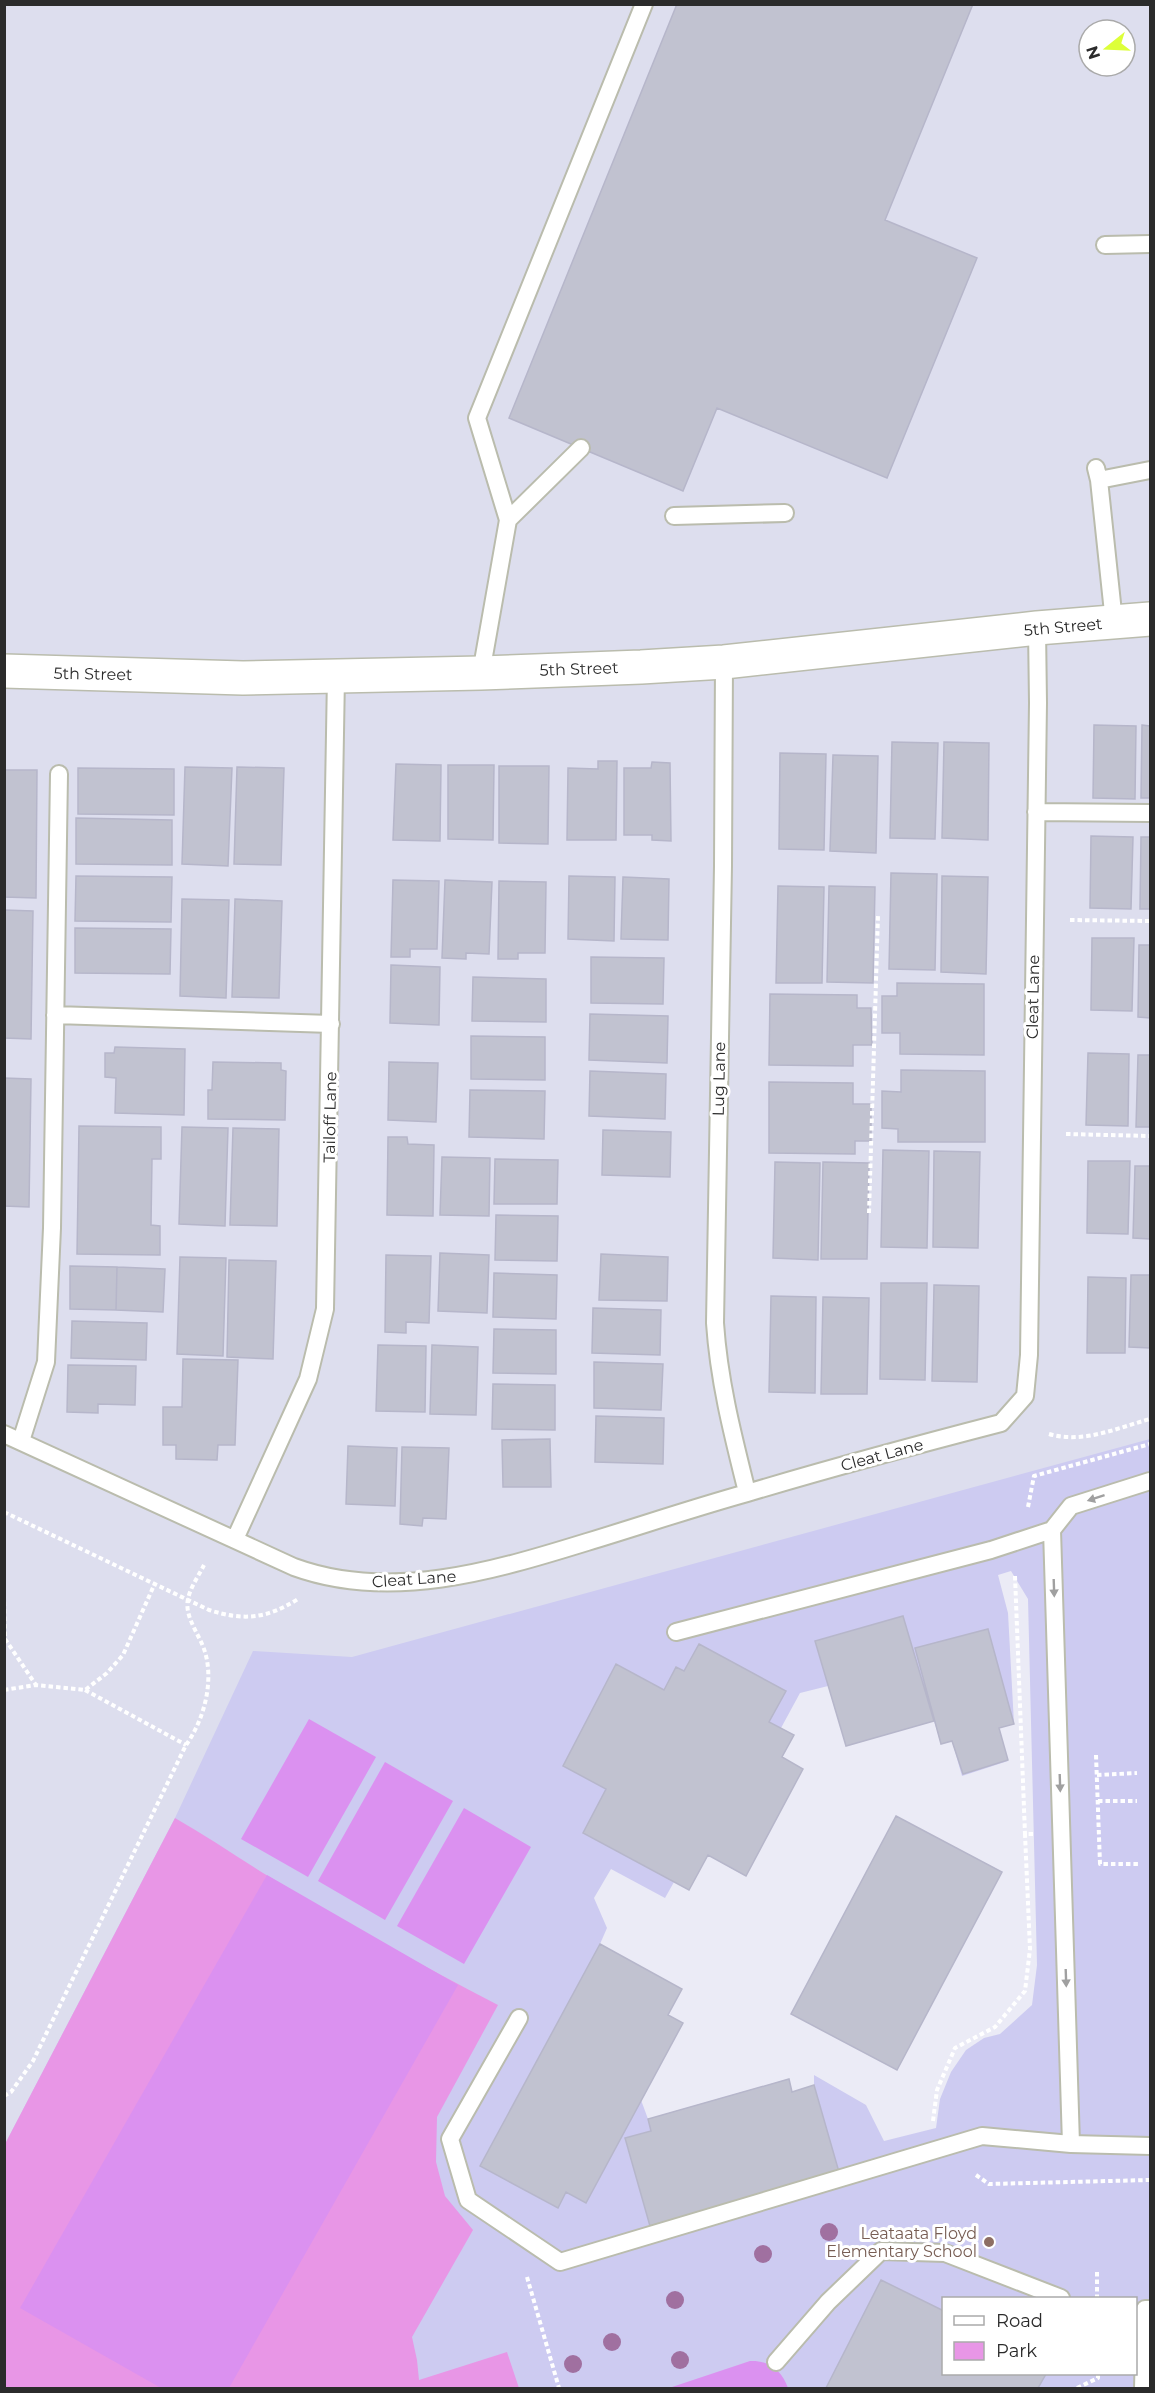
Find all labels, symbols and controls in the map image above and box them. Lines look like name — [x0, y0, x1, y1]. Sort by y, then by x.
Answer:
north arrow — [1077, 18, 1137, 78]
text: N — [1082, 43, 1104, 62]
street label: 5th Street — [1023, 614, 1104, 640]
street label: 5th Street — [539, 658, 619, 680]
street label: 5th Street — [53, 664, 133, 684]
street label: Cleat Lane — [1023, 955, 1043, 1039]
street label: Lug Lane — [709, 1042, 729, 1116]
street label: Tailoff Lane — [320, 1071, 340, 1163]
street label: Cleat Lane — [839, 1435, 925, 1475]
one-way arrow — [1087, 1494, 1105, 1503]
street label: Cleat Lane — [371, 1567, 457, 1591]
one-way arrow — [1049, 1579, 1058, 1598]
one-way arrow — [1055, 1774, 1064, 1793]
one-way arrow — [1061, 1968, 1070, 1987]
place label: Leataata Floyd Elementary School — [826, 2224, 977, 2261]
marker: Leataata Floyd Elementary School — [982, 2235, 996, 2249]
legend — [942, 2297, 1137, 2375]
text: Road — [996, 2310, 1043, 2332]
text: Park — [996, 2340, 1037, 2362]

